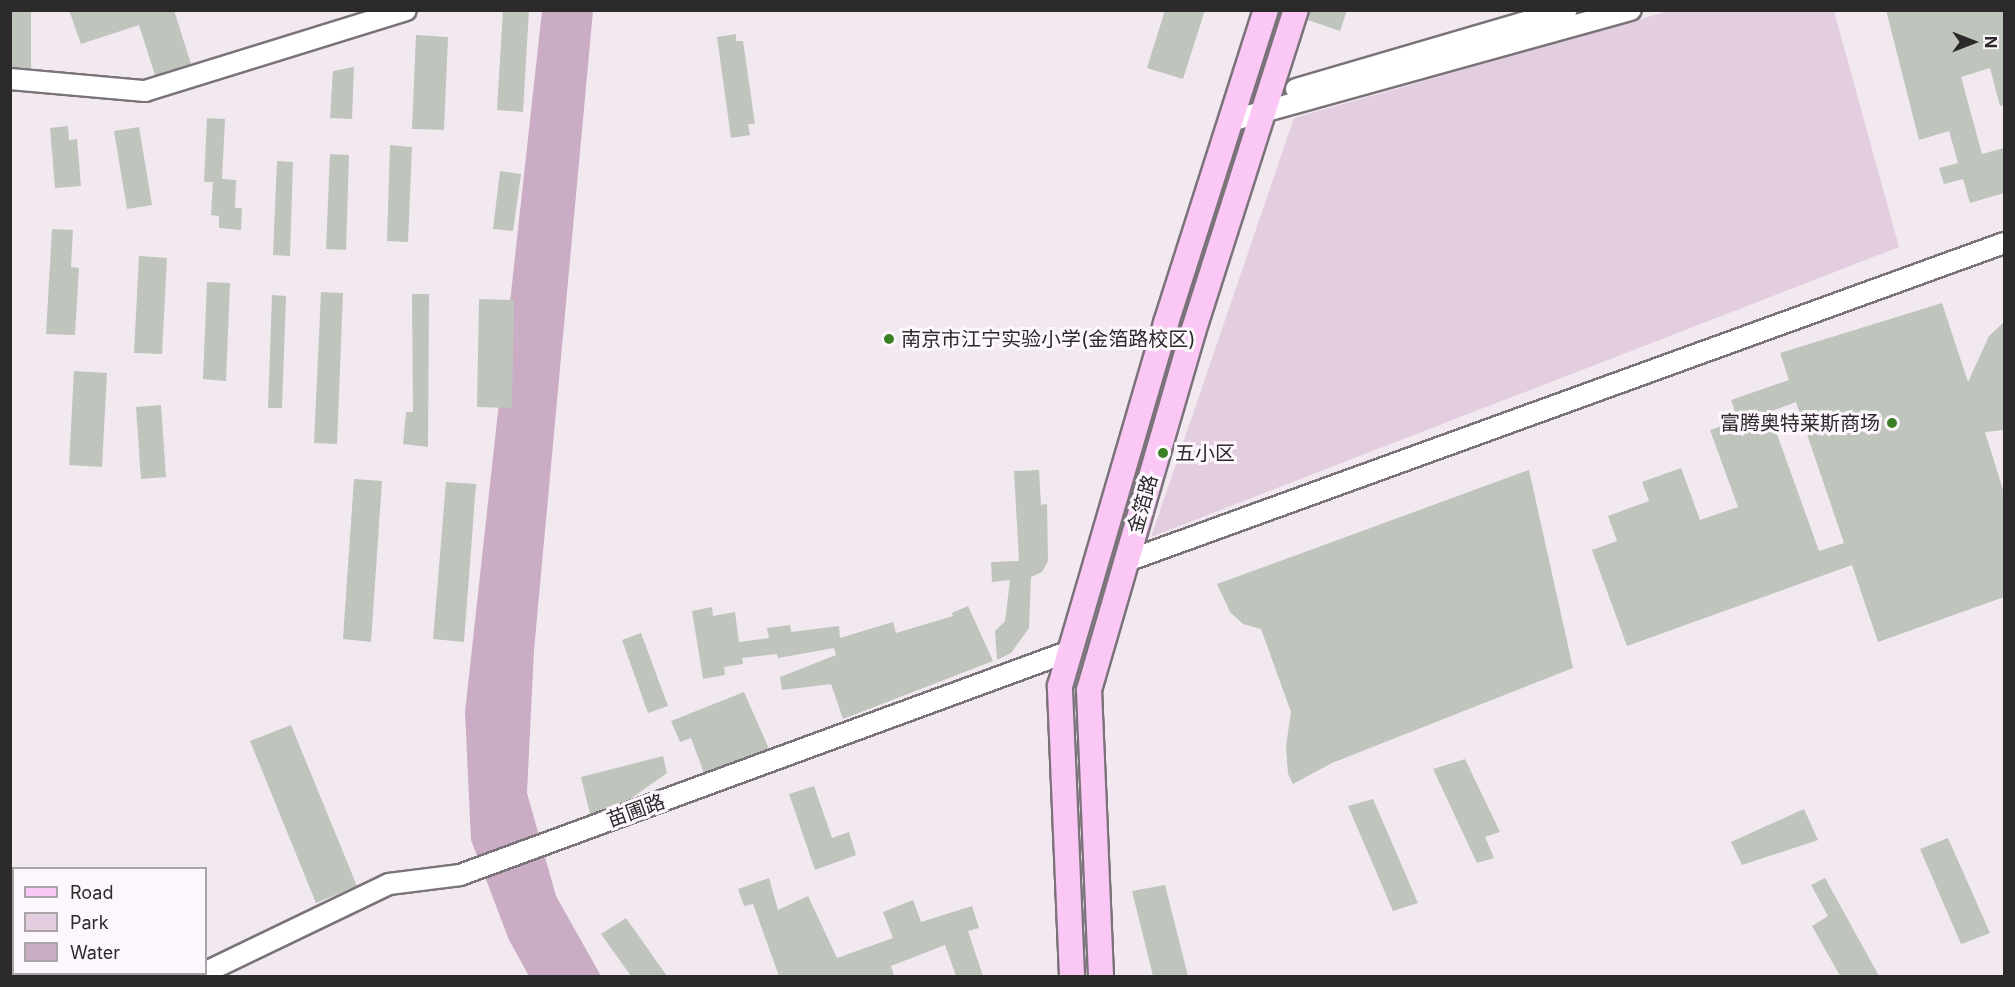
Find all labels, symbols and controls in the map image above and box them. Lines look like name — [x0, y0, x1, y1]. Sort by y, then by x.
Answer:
north arrow — [1943, 12, 2003, 72]
text: N — [1981, 36, 2001, 48]
place label: 南京市江宁实验小学(金箔路校区) — [901, 327, 1196, 351]
marker: 南京市江宁实验小学(金箔路校区) — [882, 332, 896, 346]
place label: 富腾奥特莱斯商场 — [1720, 411, 1880, 435]
marker: 富腾奥特莱斯商场 — [1885, 416, 1899, 430]
place label: 五小区 — [1175, 441, 1235, 465]
marker: 五小区 — [1156, 446, 1170, 460]
street label: 金箔路 — [1123, 472, 1163, 536]
street label: 苗圃路 — [604, 789, 668, 833]
legend — [12, 867, 207, 975]
text: Road — [70, 882, 113, 903]
text: Park — [70, 912, 109, 933]
text: Water — [70, 942, 120, 963]

